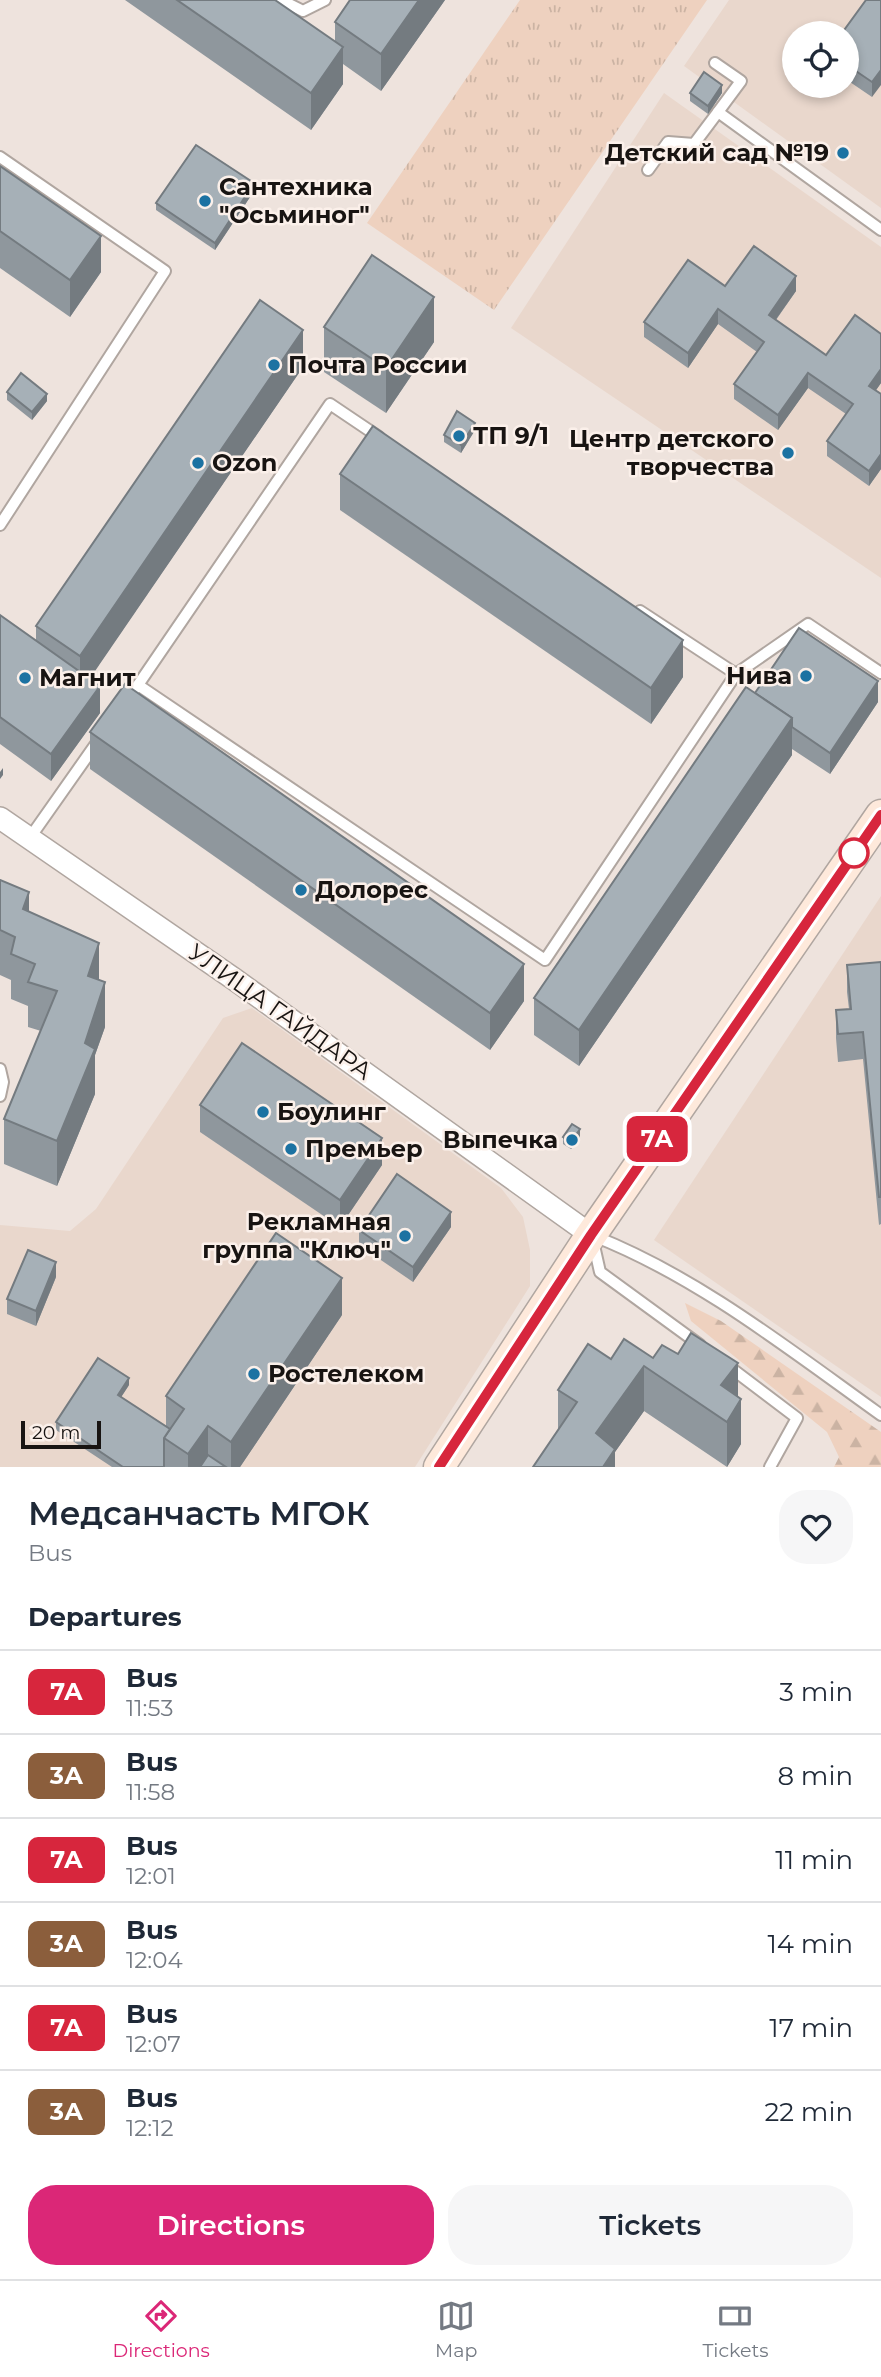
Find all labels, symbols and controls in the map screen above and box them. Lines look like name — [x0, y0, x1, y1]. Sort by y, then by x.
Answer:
map controls — [782, 21, 859, 98]
button: locate — [782, 21, 859, 98]
place label: Детский сад №19 — [605, 138, 829, 167]
marker: Детский сад №19 — [835, 145, 851, 161]
place label: Сантехника "Осьминог" — [219, 172, 372, 229]
marker: Сантехника "Осьминог" — [197, 193, 213, 209]
place label: Почта России — [288, 350, 468, 379]
marker: Почта России — [266, 357, 282, 373]
place label: ТП 9/1 — [473, 421, 549, 450]
place label: Центр детского творчества — [569, 424, 774, 481]
marker: ТП 9/1 — [451, 428, 467, 444]
marker: Центр детского творчества — [780, 445, 796, 461]
place label: Ozon — [212, 448, 277, 477]
marker: Ozon — [190, 455, 206, 471]
place label: Нива — [726, 661, 792, 690]
place label: Магнит — [39, 663, 136, 692]
marker: Нива — [798, 668, 814, 684]
marker: Магнит — [17, 670, 33, 686]
unlabelled marker — [839, 838, 869, 868]
place label: Долорес — [315, 875, 428, 904]
marker: Долорес — [293, 882, 309, 898]
street label: УЛИЦА ГАЙДАРА — [183, 937, 378, 1086]
place label: Боулинг — [277, 1097, 387, 1126]
marker: Боулинг — [255, 1104, 271, 1120]
line badge: 7А — [626, 1116, 688, 1162]
text: 7А — [641, 1124, 673, 1153]
place label: Выпечка — [443, 1125, 558, 1154]
marker: Выпечка — [564, 1132, 580, 1148]
place label: Премьер — [305, 1134, 423, 1163]
marker: Премьер — [283, 1141, 299, 1157]
place label: Рекламная группа "Ключ" — [202, 1207, 391, 1264]
marker: Рекламная группа "Ключ" — [397, 1228, 413, 1244]
place label: Ростелеком — [268, 1359, 424, 1388]
marker: Ростелеком — [246, 1366, 262, 1382]
scale bar — [21, 1418, 102, 1450]
text: 20 m — [32, 1421, 80, 1444]
button: heart — [779, 1490, 853, 1564]
text: Медсанчасть МГОК — [28, 1493, 370, 1533]
text: Bus — [28, 1539, 72, 1567]
text: Departures — [28, 1601, 182, 1633]
text: Bus — [126, 1662, 178, 1694]
text: 3 min — [779, 1676, 853, 1708]
text: 7А — [50, 1677, 83, 1706]
text: 11:53 — [126, 1694, 173, 1722]
text: Bus — [126, 1746, 178, 1778]
text: 8 min — [777, 1760, 853, 1792]
text: 3А — [50, 1761, 83, 1790]
text: 11:58 — [126, 1778, 175, 1806]
text: Bus — [126, 1830, 178, 1862]
text: 11 min — [775, 1844, 853, 1876]
text: 7А — [50, 1845, 83, 1874]
text: 12:01 — [126, 1862, 176, 1890]
text: Bus — [126, 1914, 178, 1946]
text: 14 min — [767, 1928, 853, 1960]
text: 3А — [50, 1929, 83, 1958]
text: 12:04 — [126, 1946, 183, 1974]
text: Bus — [126, 1998, 178, 2030]
text: 17 min — [769, 2012, 853, 2044]
text: 7А — [50, 2013, 83, 2042]
text: 12:07 — [126, 2030, 181, 2058]
text: Bus — [126, 2082, 178, 2114]
text: 22 min — [764, 2096, 853, 2128]
text: 3А — [50, 2097, 83, 2126]
text: 12:12 — [126, 2114, 174, 2142]
button: Directions — [28, 2185, 434, 2265]
button: Tickets — [448, 2185, 853, 2265]
tab: Directions — [113, 2297, 210, 2362]
tab: Map — [435, 2297, 477, 2362]
tab: Tickets — [702, 2297, 768, 2362]

